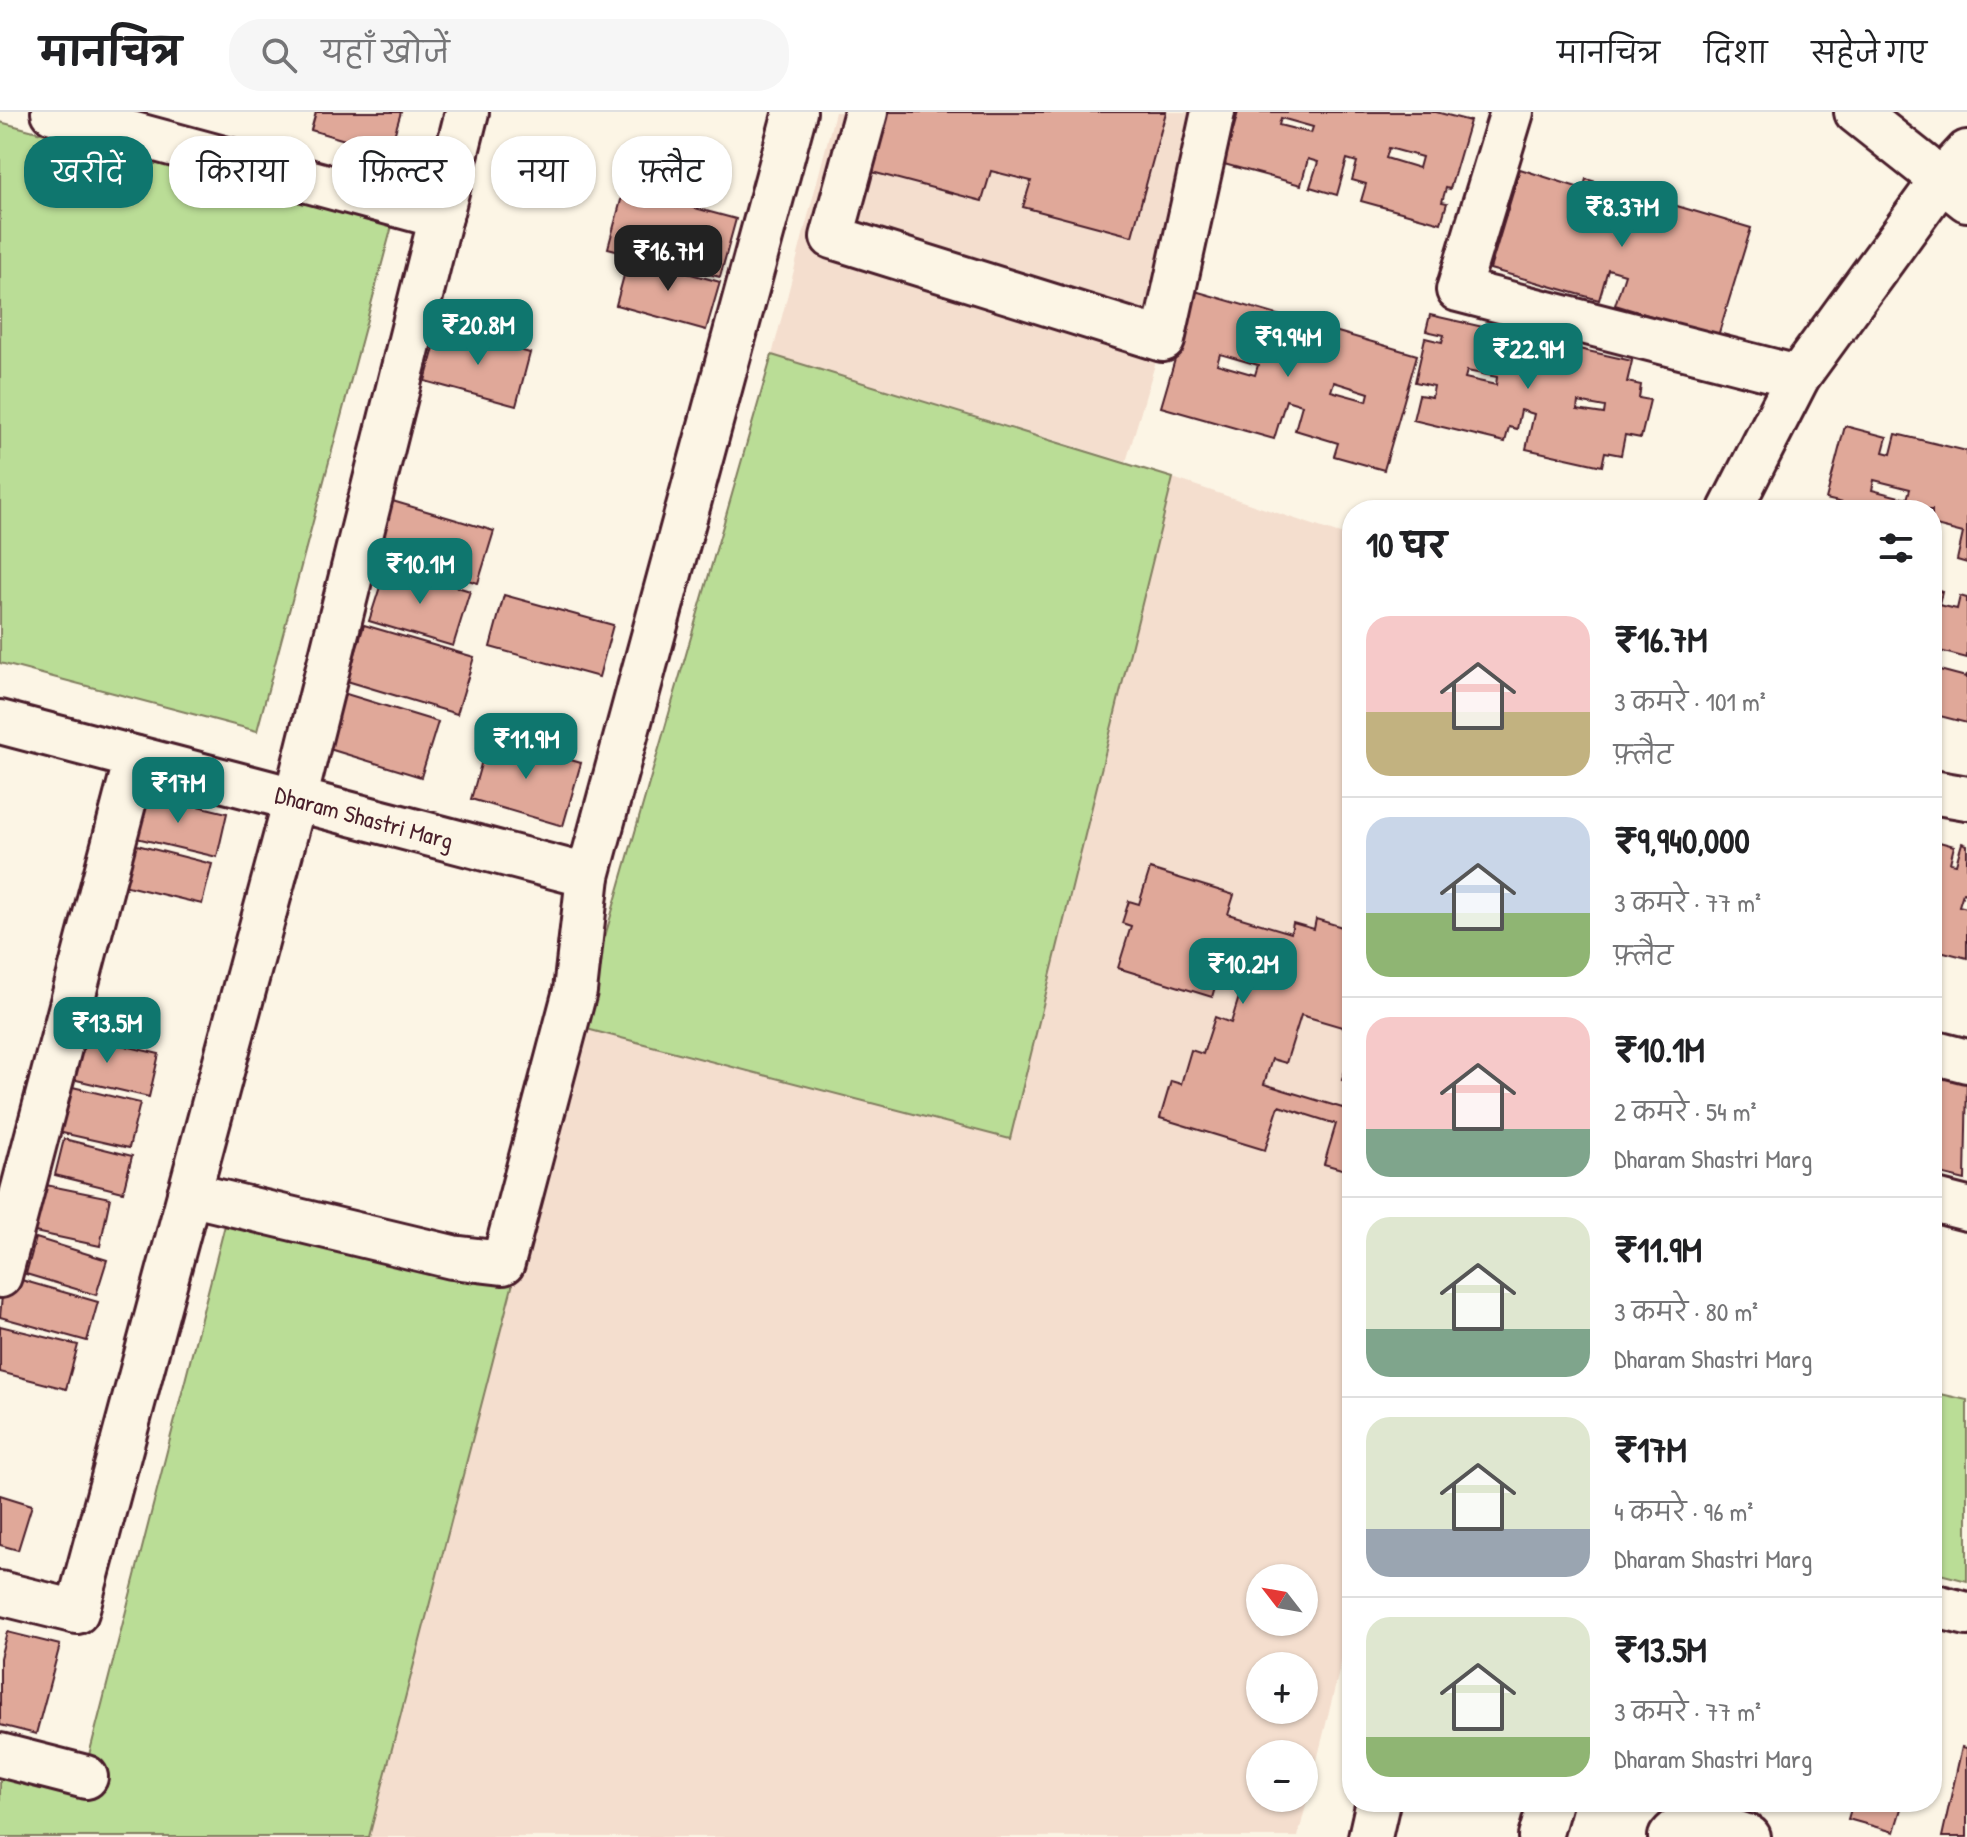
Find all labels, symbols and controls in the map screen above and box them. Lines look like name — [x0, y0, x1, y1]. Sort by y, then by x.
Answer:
search box — [229, 19, 789, 91]
text: मानचित्र — [40, 25, 181, 77]
text: यहाँ खोजें — [321, 32, 450, 72]
icon: search — [257, 33, 301, 77]
text: मानचित्र — [1557, 34, 1660, 72]
text: दिशा — [1704, 34, 1767, 72]
text: सहेजे गए — [1811, 34, 1927, 72]
chip: खरीदें — [24, 136, 153, 208]
chip: किराया — [169, 136, 316, 208]
chip: फ़िल्टर — [332, 136, 475, 208]
chip: नया — [491, 136, 596, 208]
chip: फ़्लैट — [612, 136, 732, 208]
pin: ₹8.37M — [1557, 181, 1687, 249]
text: ₹8.37M — [1585, 189, 1659, 224]
pin: ₹16.7M — [603, 225, 733, 293]
text: ₹16.7M — [632, 233, 704, 268]
pin: ₹20.8M — [413, 299, 543, 367]
text: ₹20.8M — [441, 307, 515, 342]
pin: ₹9.94M — [1223, 311, 1353, 379]
text: ₹9.94M — [1254, 319, 1322, 354]
pin: ₹22.9M — [1463, 323, 1593, 391]
text: ₹22.9M — [1492, 331, 1564, 366]
text: 10 घर — [1366, 522, 1447, 568]
icon: filters — [1874, 526, 1918, 570]
pin: ₹10.1M — [355, 538, 485, 606]
text: ₹10.1M — [385, 546, 455, 581]
text: ₹16.7M — [1614, 617, 1708, 663]
icon: home — [1430, 648, 1526, 744]
text: 3 कमरे · 101 m² — [1614, 684, 1766, 719]
pin: ₹11.9M — [461, 713, 591, 781]
text: ₹11.9M — [492, 721, 560, 756]
text: फ़्लैट — [1614, 737, 1673, 772]
pin: ₹17M — [131, 757, 225, 825]
text: ₹17M — [150, 765, 206, 800]
street label: Dharam Shastri Marg — [272, 778, 457, 856]
text: ₹9,940,000 — [1614, 818, 1750, 864]
icon: home — [1430, 849, 1526, 945]
text: 3 कमरे · 77 m² — [1614, 885, 1761, 920]
pin: ₹10.2M — [1178, 938, 1308, 1006]
text: फ़्लैट — [1614, 938, 1673, 973]
text: ₹10.2M — [1207, 946, 1279, 981]
pin: ₹13.5M — [42, 997, 172, 1065]
text: ₹13.5M — [72, 1005, 142, 1040]
text: ₹10.1M — [1614, 1027, 1705, 1073]
icon: home — [1430, 1049, 1526, 1145]
text: 2 कमरे · 54 m² — [1614, 1094, 1756, 1129]
text: Dharam Shastri Marg — [1614, 1141, 1812, 1176]
text: ₹11.9M — [1614, 1227, 1702, 1273]
icon: home — [1430, 1249, 1526, 1345]
text: 3 कमरे · 80 m² — [1614, 1294, 1758, 1329]
text: Dharam Shastri Marg — [1614, 1341, 1812, 1376]
text: ₹17M — [1614, 1427, 1687, 1473]
icon: home — [1430, 1449, 1526, 1545]
text: 4 कमरे · 96 m² — [1614, 1494, 1753, 1529]
text: Dharam Shastri Marg — [1614, 1541, 1812, 1576]
north arrow — [1246, 1564, 1318, 1636]
map controls — [1246, 1564, 1318, 1812]
text: ₹13.5M — [1614, 1627, 1707, 1673]
icon: home — [1430, 1649, 1526, 1745]
button: + — [1246, 1652, 1318, 1724]
text: 3 कमरे · 77 m² — [1614, 1694, 1761, 1729]
button: − — [1246, 1740, 1318, 1812]
text: Dharam Shastri Marg — [1614, 1741, 1812, 1776]

